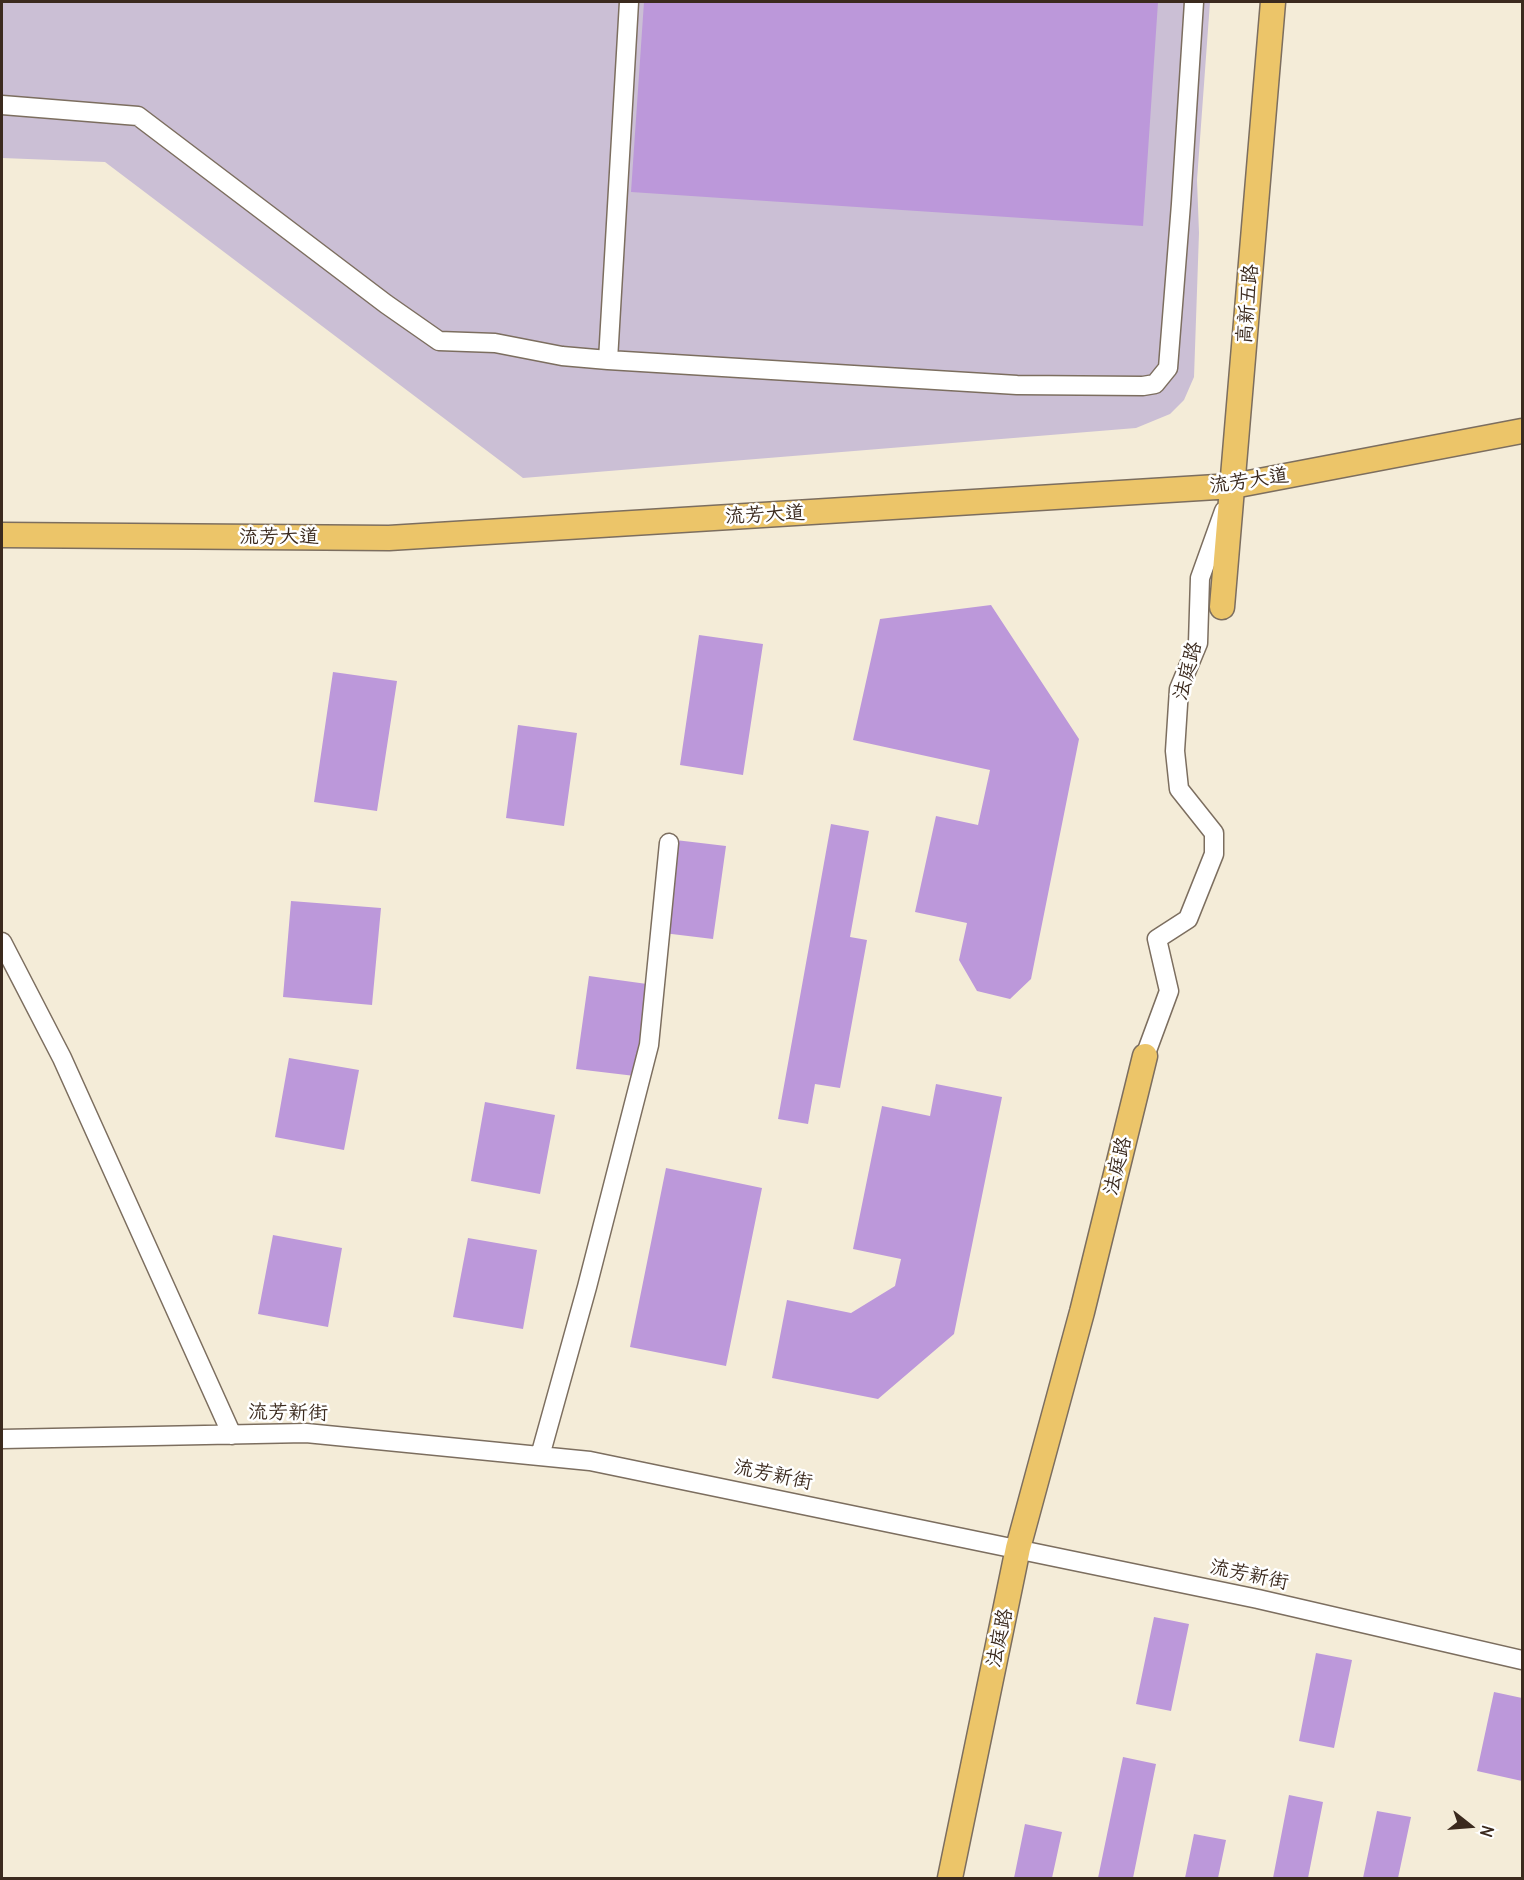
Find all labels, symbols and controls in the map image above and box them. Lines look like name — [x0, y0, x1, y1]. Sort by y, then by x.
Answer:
street label: 高新五路 — [1233, 263, 1263, 345]
street label: 流芳大道 — [1208, 464, 1290, 498]
street label: 流芳大道 — [724, 501, 806, 529]
street label: 流芳大道 — [239, 525, 319, 549]
street label: 法庭路 — [1169, 639, 1207, 703]
street label: 法庭路 — [1099, 1134, 1137, 1198]
street label: 流芳新街 — [248, 1400, 328, 1426]
street label: 流芳新街 — [731, 1455, 815, 1495]
street label: 流芳新街 — [1207, 1555, 1291, 1595]
street label: 法庭路 — [982, 1606, 1018, 1670]
north arrow — [1440, 1796, 1500, 1856]
text: N — [1476, 1823, 1498, 1839]

